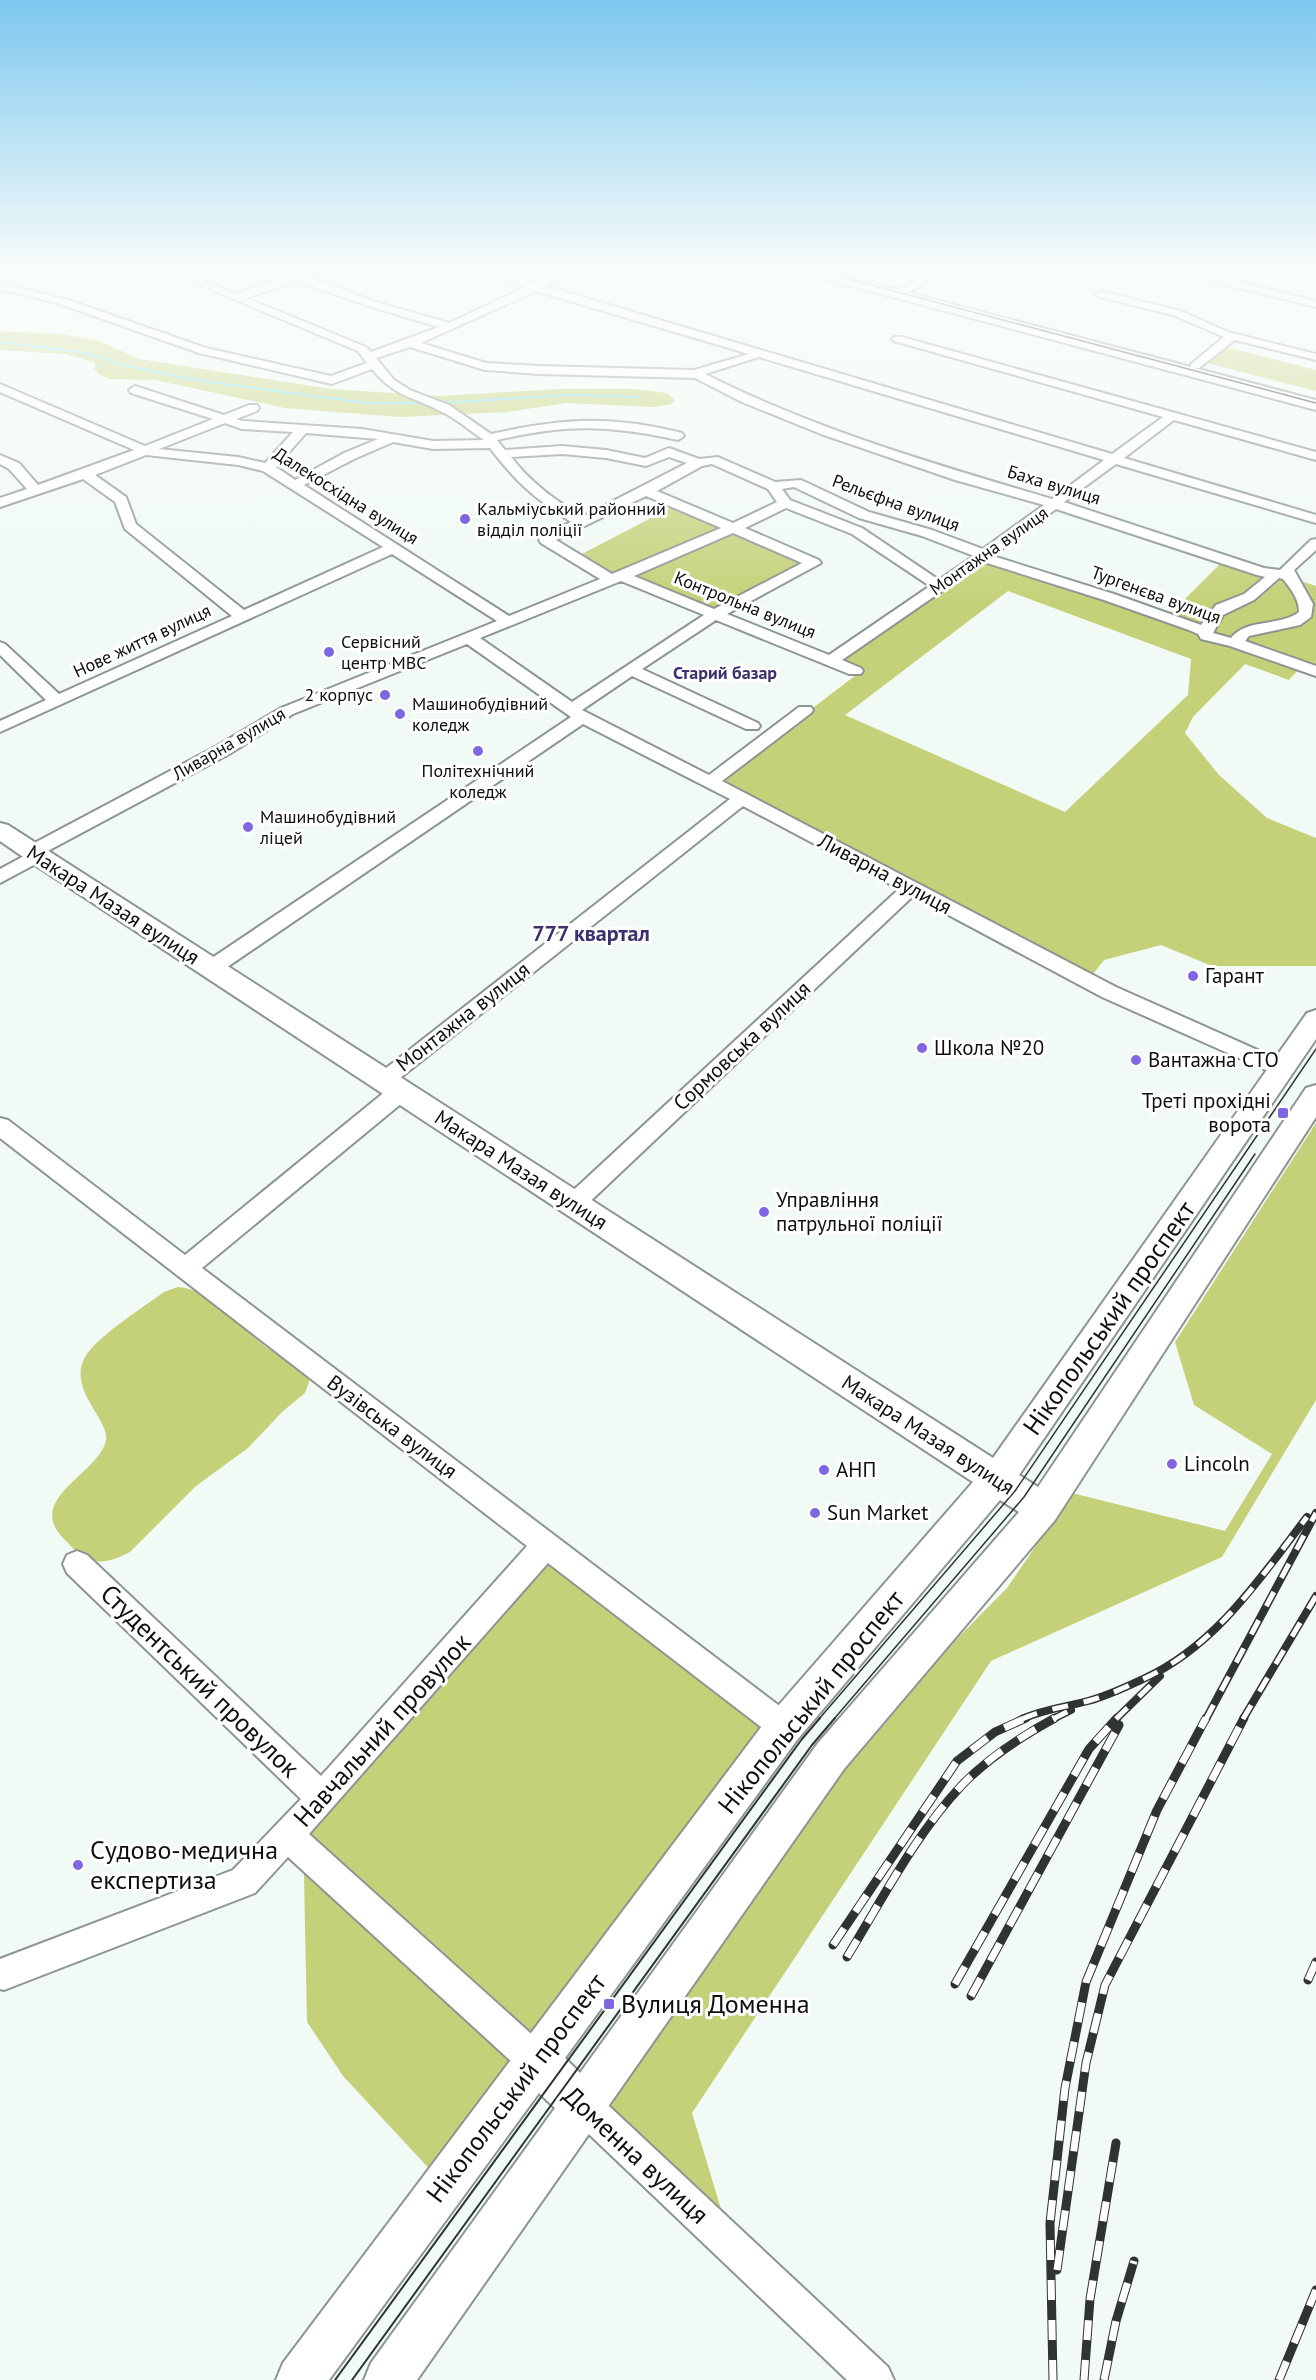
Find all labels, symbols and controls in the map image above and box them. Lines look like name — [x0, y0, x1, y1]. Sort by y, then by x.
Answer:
street label: Далекосхідна вулиця — [269, 442, 423, 550]
street label: Баха вулиця — [1005, 459, 1104, 510]
street label: Рельєфна вулиця — [829, 469, 963, 536]
place label: Кальміуський районний відділ поліції — [477, 497, 666, 541]
street label: Монтажна вулиця — [925, 501, 1052, 600]
marker: Кальміуський районний відділ поліції — [458, 512, 472, 526]
street label: Тургенєва вулиця — [1088, 560, 1224, 629]
street label: Контрольна вулиця — [671, 566, 819, 643]
street label: Нове життя вулиця — [69, 599, 214, 682]
place label: Сервісний центр МВС — [341, 630, 426, 674]
marker: Сервісний центр МВС — [322, 645, 336, 659]
district label: Старий базар — [673, 661, 777, 684]
place label: 2 корпус — [305, 683, 373, 706]
marker: 2 корпус — [378, 688, 392, 702]
place label: Машинобудівний коледж — [412, 692, 548, 736]
street label: Ливарна вулиця — [167, 702, 289, 786]
marker: Машинобудівний коледж — [393, 707, 407, 721]
marker: Політехнічний коледж — [471, 744, 485, 758]
place label: Політехнічний коледж — [422, 759, 534, 803]
place label: Машинобудівний ліцей — [259, 805, 396, 849]
marker: Машинобудівний ліцей — [241, 820, 255, 834]
street label: Ливарна вулиця — [813, 827, 957, 920]
street label: Макара Мазая вулиця — [22, 839, 205, 971]
district label: 777 квартал — [532, 919, 650, 947]
street label: Монтажна вулиця — [390, 956, 535, 1077]
place label: Гарант — [1205, 962, 1265, 989]
marker: Гарант — [1186, 969, 1200, 983]
street label: Сормовська вулиця — [667, 975, 816, 1116]
place label: Школа №20 — [934, 1034, 1044, 1061]
marker: Школа №20 — [915, 1041, 929, 1055]
place label: Вантажна СТО — [1148, 1046, 1279, 1073]
marker: Вантажна СТО — [1129, 1053, 1143, 1067]
place label: Треті прохідні ворота — [1142, 1087, 1271, 1138]
street label: Макара Мазая вулиця — [430, 1104, 613, 1236]
marker: Треті прохідні ворота — [1276, 1106, 1290, 1120]
place label: Управління патрульної поліції — [776, 1186, 943, 1237]
street label: Нікопольський проспект — [1015, 1194, 1202, 1441]
marker: Управління патрульної поліції — [757, 1205, 771, 1219]
street label: Вузівська вулиця — [322, 1369, 463, 1484]
street label: Макара Мазая вулиця — [837, 1369, 1020, 1501]
place label: Lincoln — [1184, 1450, 1250, 1477]
place label: АНП — [836, 1456, 876, 1483]
marker: Lincoln — [1165, 1457, 1179, 1471]
marker: АНП — [817, 1463, 831, 1477]
place label: Sun Market — [827, 1499, 928, 1526]
marker: Sun Market — [808, 1506, 822, 1520]
street label: Студентський провулок — [94, 1577, 307, 1785]
street label: Нікопольський проспект — [710, 1583, 911, 1820]
street label: Навчальний провулок — [286, 1625, 478, 1833]
place label: Судово-медична експертиза — [90, 1833, 278, 1896]
marker: Судово-медична експертиза — [71, 1858, 85, 1872]
street label: Нікопольський проспект — [419, 1966, 613, 2209]
place label: Вулиця Доменна — [621, 1987, 810, 2020]
marker: Вулиця Доменна — [602, 1997, 616, 2011]
street label: Доменна вулиця — [557, 2079, 716, 2231]

